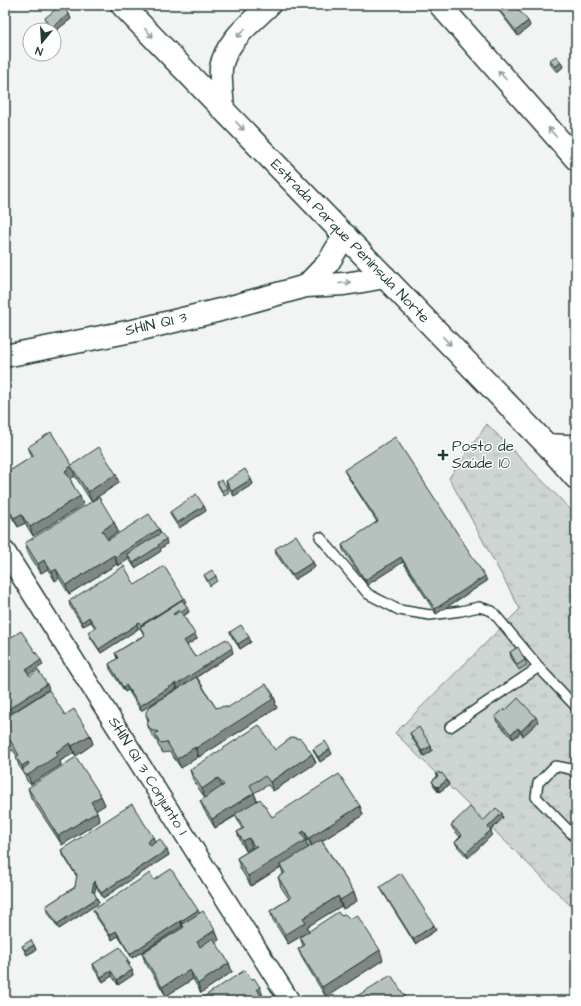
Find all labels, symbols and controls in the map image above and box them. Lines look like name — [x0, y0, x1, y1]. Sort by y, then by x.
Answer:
north arrow — [22, 22, 62, 62]
one-way arrow — [237, 27, 246, 38]
one-way arrow — [144, 28, 154, 38]
text: N — [33, 43, 45, 59]
one-way arrow — [498, 70, 507, 81]
one-way arrow — [235, 121, 244, 131]
one-way arrow — [547, 127, 557, 137]
street label: Estrada Parque Península Norte — [266, 154, 434, 328]
one-way arrow — [338, 280, 351, 287]
street label: SHIN QI 3 — [123, 307, 189, 341]
one-way arrow — [442, 335, 451, 346]
place label: Posto de Saúde 10 — [452, 436, 514, 474]
marker: Posto de Saúde 10 — [437, 449, 449, 461]
street label: SHIN QI 3 Conjunto 1 — [103, 713, 193, 839]

